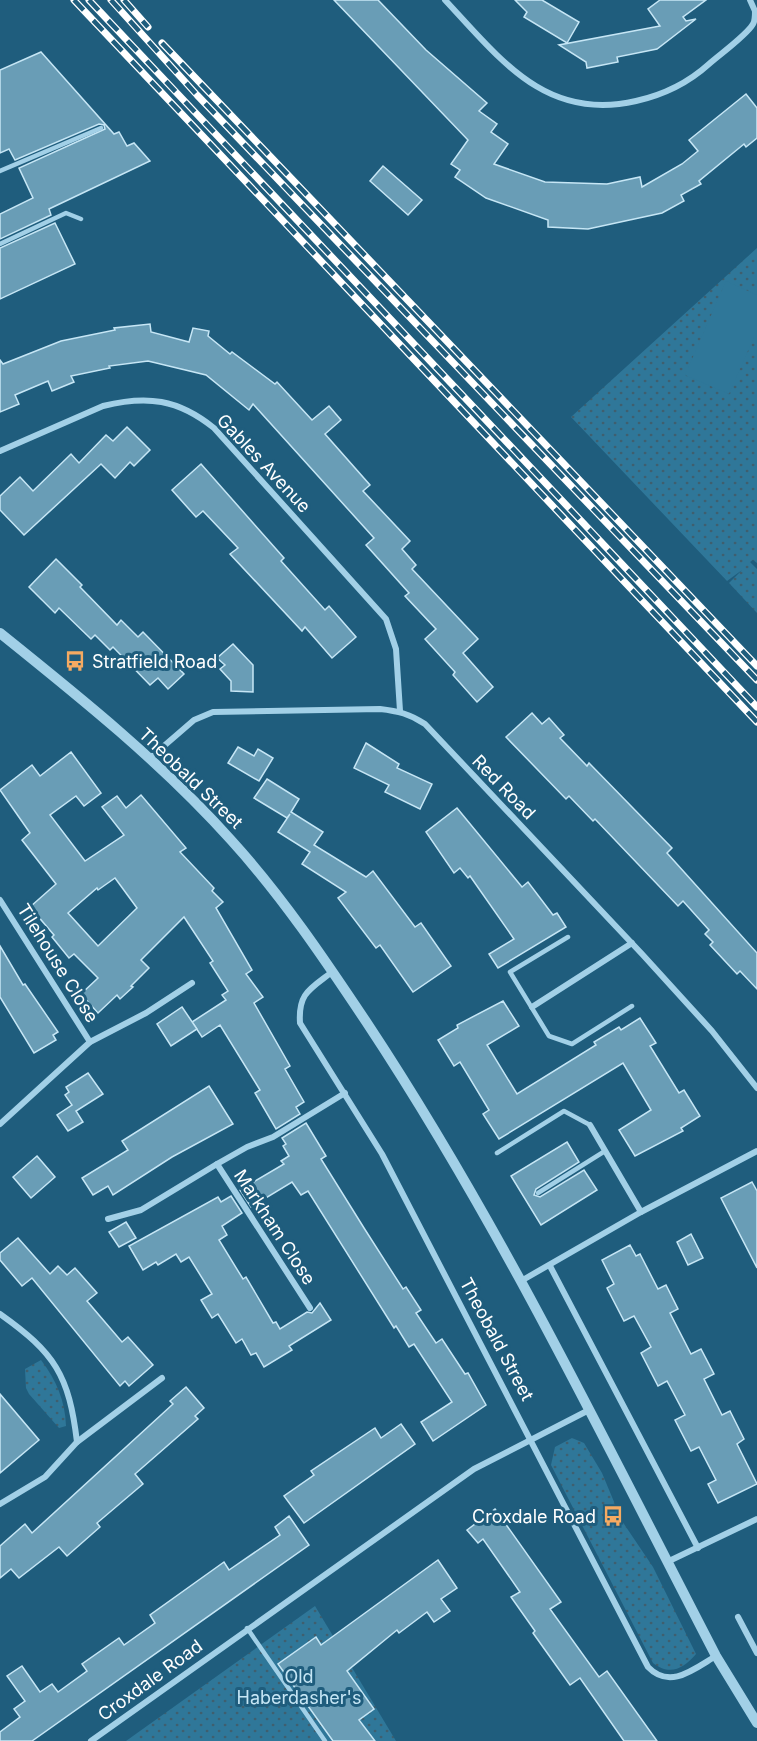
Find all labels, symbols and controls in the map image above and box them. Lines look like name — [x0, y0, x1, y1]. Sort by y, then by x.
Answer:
street label: Gables Avenue — [213, 409, 315, 517]
bus stop icon: Stratfield Road — [63, 649, 87, 673]
place label: Stratfield Road — [92, 651, 217, 672]
street label: Theobald Street — [135, 723, 247, 833]
street label: Red Road — [468, 750, 540, 824]
street label: Tilehouse Close — [13, 900, 103, 1026]
street label: Markham Close — [230, 1165, 320, 1289]
street label: Theobald Street — [456, 1274, 538, 1404]
bus stop icon: Croxdale Road — [601, 1504, 625, 1528]
place label: Croxdale Road — [472, 1506, 596, 1527]
street label: Croxdale Road — [94, 1635, 206, 1725]
park label: Old Haberdasher's — [237, 1666, 361, 1708]

